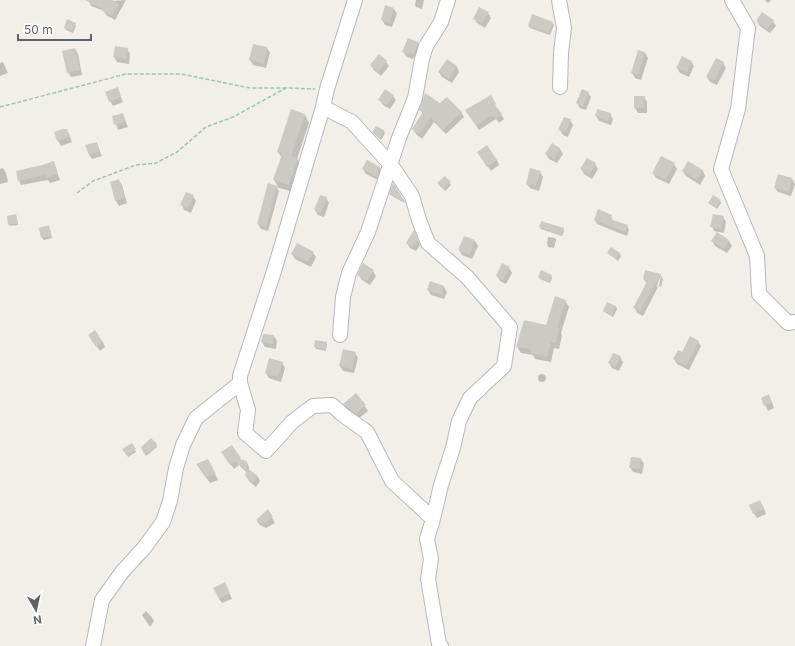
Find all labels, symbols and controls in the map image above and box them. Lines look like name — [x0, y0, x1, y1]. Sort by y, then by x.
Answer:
scale bar — [18, 16, 91, 42]
text: 50 m — [24, 22, 53, 37]
north arrow — [16, 590, 56, 630]
text: N — [32, 612, 43, 627]

